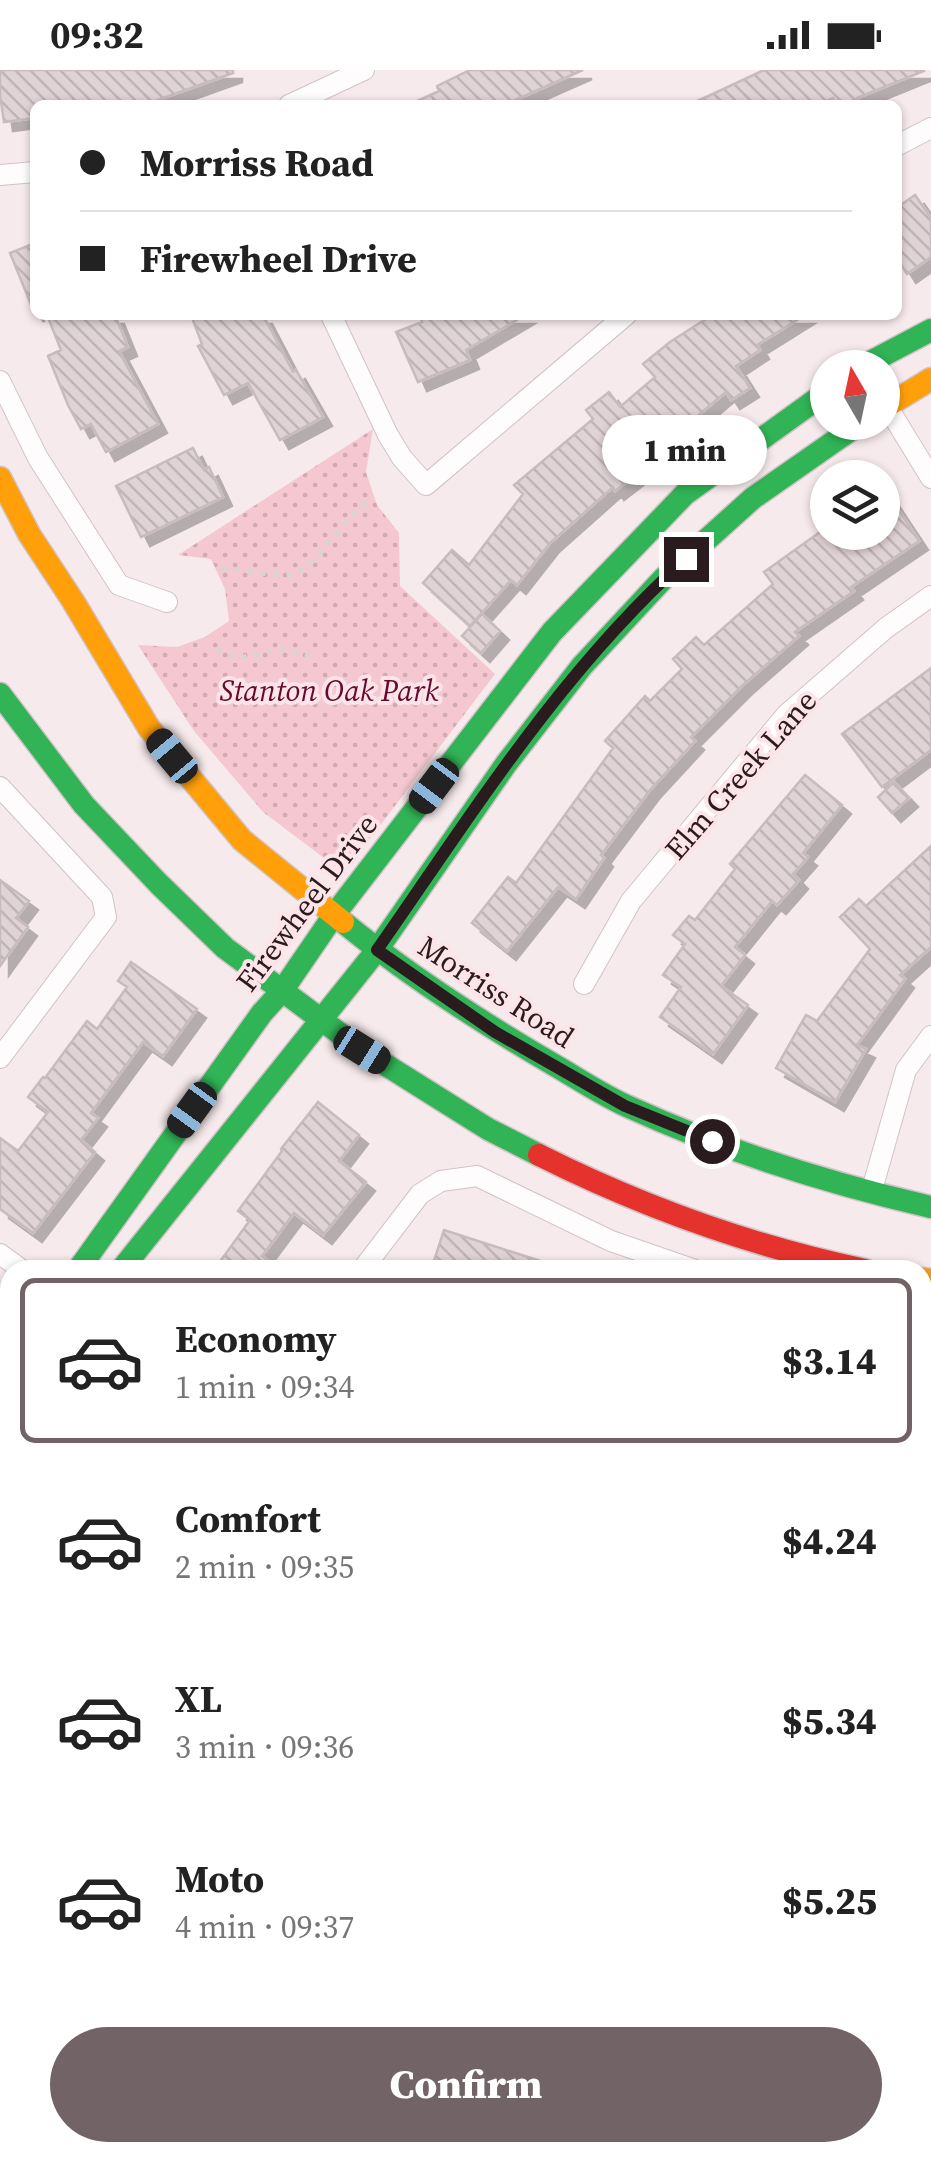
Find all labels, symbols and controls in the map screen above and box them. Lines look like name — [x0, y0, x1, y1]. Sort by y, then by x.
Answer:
text: 09:32 — [50, 9, 144, 61]
text: Morriss Road — [140, 137, 374, 189]
text: Firewheel Drive — [140, 233, 417, 285]
north arrow — [810, 350, 900, 440]
map controls — [810, 350, 900, 550]
callout: 1 min — [604, 414, 768, 484]
text: 1 min — [643, 428, 726, 472]
button: layers — [810, 460, 900, 550]
route end — [664, 537, 709, 582]
park label: Stanton Oak Park — [219, 670, 439, 711]
street label: Elm Creek Lane — [655, 681, 826, 868]
car — [141, 723, 203, 789]
car — [404, 753, 464, 819]
street label: Firewheel Drive — [226, 806, 387, 1000]
street label: Morriss Road — [410, 926, 582, 1057]
car — [329, 1021, 395, 1079]
car — [162, 1077, 222, 1143]
route start — [690, 1119, 735, 1164]
text: Economy — [175, 1313, 337, 1365]
icon: car — [55, 1316, 145, 1406]
text: $3.14 — [782, 1335, 877, 1387]
text: 1 min · 09:34 — [175, 1365, 354, 1409]
text: Comfort — [175, 1493, 321, 1545]
icon: car — [55, 1496, 145, 1586]
text: $4.24 — [782, 1515, 877, 1567]
text: 2 min · 09:35 — [175, 1545, 354, 1589]
text: XL — [175, 1673, 222, 1725]
icon: car — [55, 1676, 145, 1766]
text: $5.34 — [782, 1695, 877, 1747]
text: 3 min · 09:36 — [175, 1725, 354, 1769]
text: Moto — [175, 1853, 264, 1905]
icon: car — [55, 1856, 145, 1946]
text: $5.25 — [782, 1875, 877, 1927]
text: 4 min · 09:37 — [175, 1905, 354, 1949]
button: Confirm — [50, 2027, 882, 2142]

